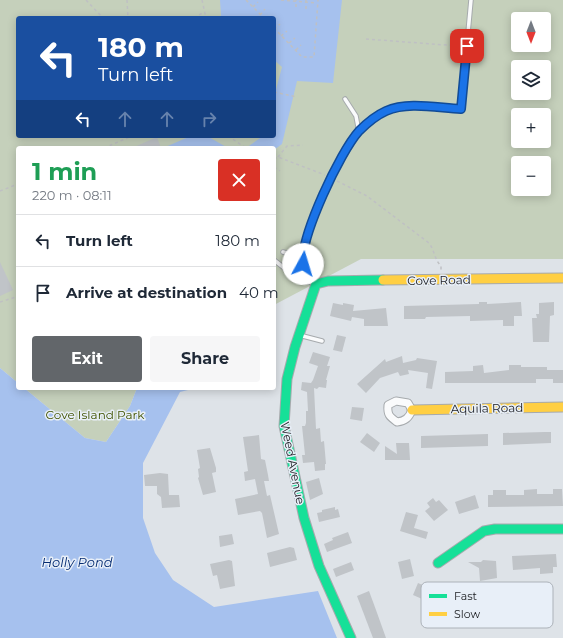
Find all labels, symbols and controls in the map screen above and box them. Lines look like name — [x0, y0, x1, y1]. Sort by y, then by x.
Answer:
north arrow — [511, 12, 551, 52]
map controls — [511, 12, 551, 196]
pin — [450, 29, 484, 63]
text: 180 m — [98, 30, 184, 64]
icon: left — [32, 32, 84, 84]
icon: arrive — [456, 35, 478, 57]
button: layers — [511, 60, 551, 100]
text: Turn left — [98, 64, 173, 86]
icon: left — [72, 108, 94, 130]
icon: ahead — [114, 108, 136, 130]
icon: ahead — [156, 108, 178, 130]
icon: right — [198, 108, 220, 130]
button: + — [511, 108, 551, 148]
button: − — [511, 156, 551, 196]
text: 1 min — [32, 157, 97, 186]
button: close — [218, 159, 260, 201]
text: 220 m · 08:11 — [32, 187, 112, 203]
icon: left — [32, 230, 54, 252]
text: Turn left — [66, 231, 133, 250]
text: 180 m — [215, 231, 260, 250]
position arrow — [282, 243, 324, 285]
street label: Cove Road — [407, 272, 471, 288]
icon: arrive — [32, 282, 54, 304]
text: Arrive at destination — [66, 283, 227, 302]
text: 40 m — [239, 283, 279, 302]
button: Exit — [32, 336, 142, 382]
button: Share — [150, 336, 260, 382]
street label: Aquila Road — [450, 400, 524, 416]
park label: Cove Island Park — [46, 407, 145, 422]
street label: Weed Avenue — [278, 420, 308, 506]
water label: Holly Pond — [41, 554, 113, 570]
legend — [421, 582, 553, 628]
text: Fast — [454, 589, 478, 603]
text: Slow — [454, 607, 480, 621]

